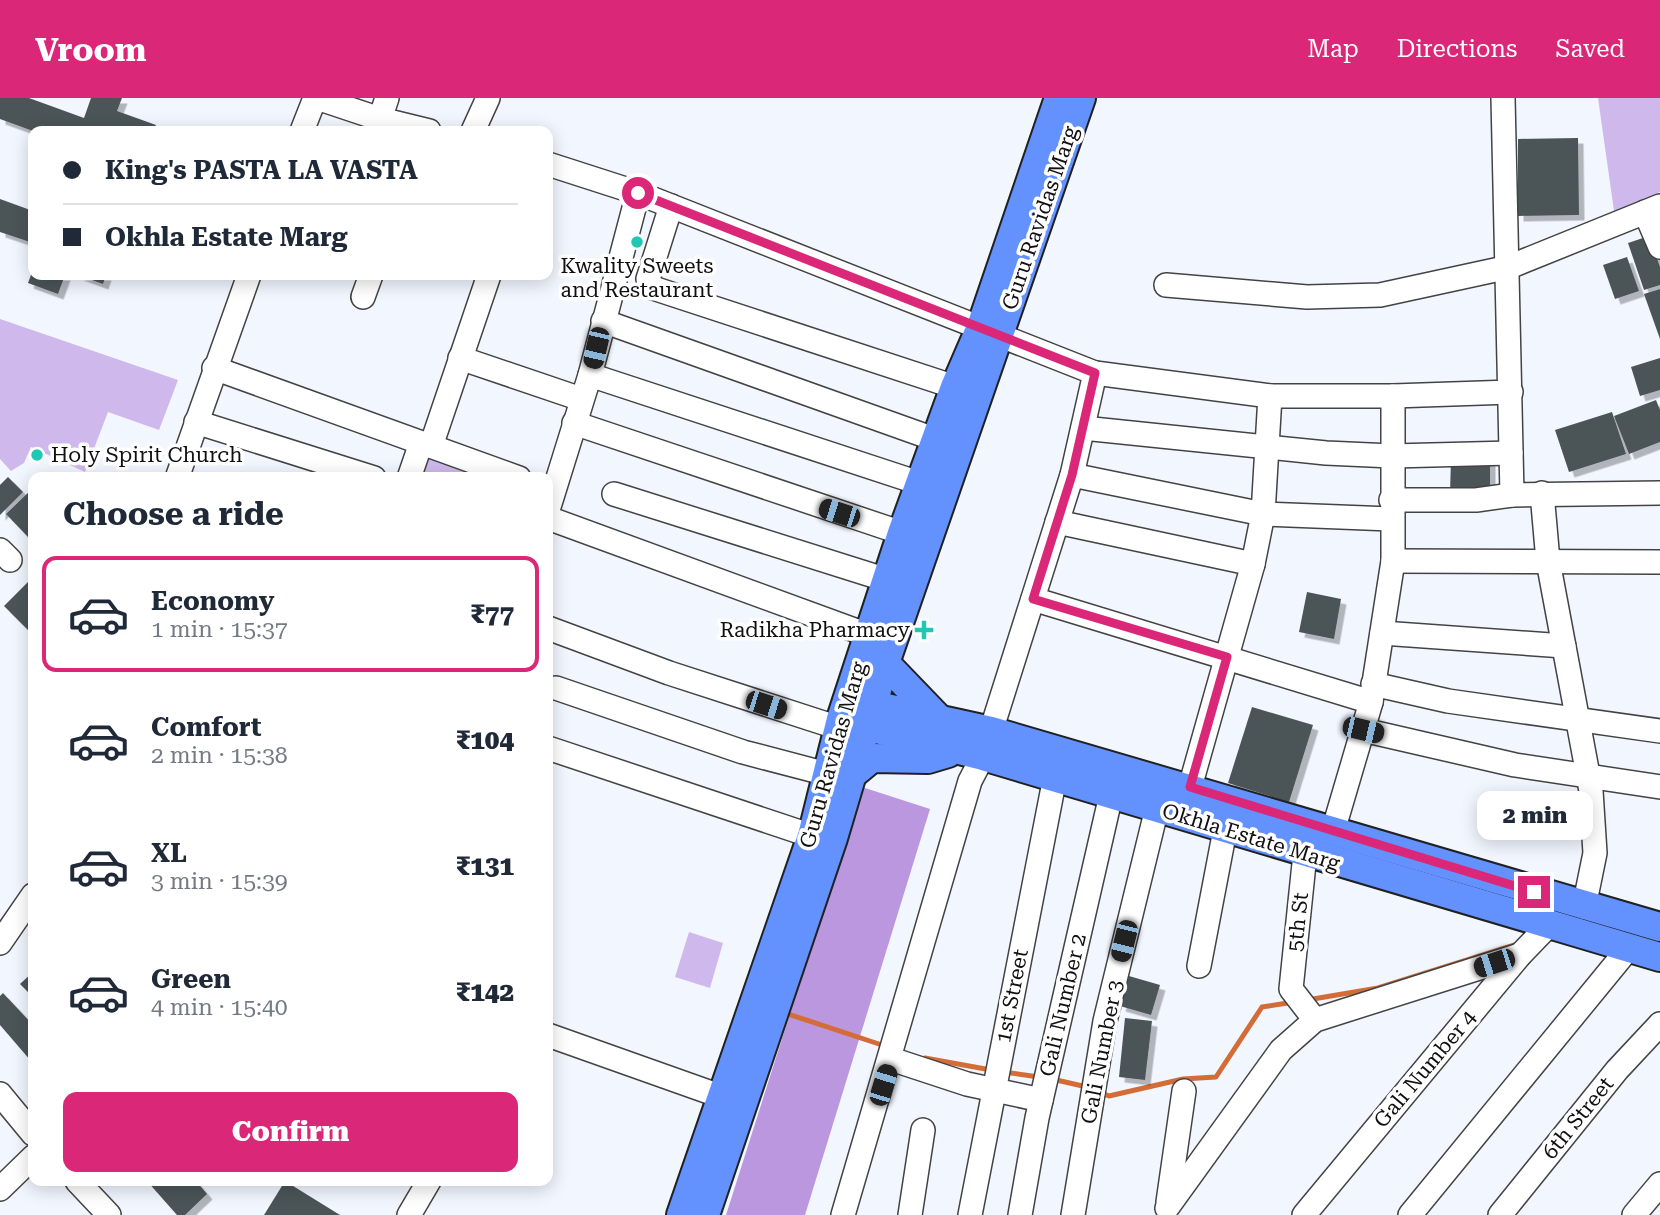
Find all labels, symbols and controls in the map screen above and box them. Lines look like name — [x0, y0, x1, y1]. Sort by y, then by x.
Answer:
text: Vroom — [35, 30, 147, 69]
text: Map — [1307, 35, 1359, 63]
text: Directions — [1397, 35, 1517, 63]
text: Saved — [1555, 35, 1625, 63]
street label: Guru Ravidas Marg — [997, 123, 1083, 313]
text: King's PASTA LA VASTA — [105, 155, 418, 185]
route start — [622, 177, 654, 209]
text: Okhla Estate Marg — [105, 222, 348, 252]
marker: Kwality Sweets and Restaurant — [629, 234, 645, 250]
place label: Kwality Sweets and Restaurant — [561, 254, 714, 302]
car — [582, 325, 611, 371]
place label: Holy Spirit Church — [51, 443, 243, 467]
marker: Holy Spirit Church — [29, 447, 45, 463]
text: Choose a ride — [63, 495, 284, 533]
car — [816, 497, 863, 529]
icon: car — [67, 583, 130, 646]
text: Economy — [151, 586, 274, 616]
text: ₹77 — [470, 599, 514, 629]
text: 1 min · 15:37 — [151, 616, 288, 643]
place label: Radikha Pharmacy — [720, 618, 911, 642]
marker: Radikha Pharmacy — [916, 622, 932, 638]
street label: Guru Ravidas Marg — [795, 659, 871, 851]
car — [743, 689, 790, 721]
icon: car — [67, 709, 130, 772]
text: Comfort — [151, 712, 261, 742]
car — [1341, 715, 1386, 745]
text: ₹104 — [456, 725, 514, 755]
text: 2 min · 15:38 — [151, 742, 288, 769]
callout: 2 min — [1476, 790, 1592, 840]
street label: Okhla Estate Marg — [1159, 799, 1343, 875]
text: 2 min — [1503, 802, 1567, 829]
icon: car — [67, 835, 130, 898]
text: XL — [151, 838, 187, 868]
text: ₹131 — [456, 851, 514, 881]
text: 3 min · 15:39 — [151, 868, 288, 895]
route end — [1518, 876, 1550, 908]
street label: 5th St — [1283, 891, 1313, 953]
car — [1109, 918, 1140, 964]
street label: Gali Number 2 — [1035, 931, 1091, 1079]
street label: 1st Street — [991, 947, 1033, 1045]
car — [1471, 947, 1518, 979]
icon: car — [67, 961, 130, 1024]
text: Green — [151, 964, 231, 994]
text: ₹142 — [456, 977, 514, 1007]
street label: Gali Number 3 — [1076, 978, 1128, 1126]
text: 4 min · 15:40 — [151, 994, 288, 1021]
street label: Gali Number 4 — [1369, 1005, 1481, 1133]
car — [867, 1062, 900, 1108]
street label: 6th Street — [1538, 1072, 1618, 1164]
button: Confirm — [63, 1092, 518, 1172]

